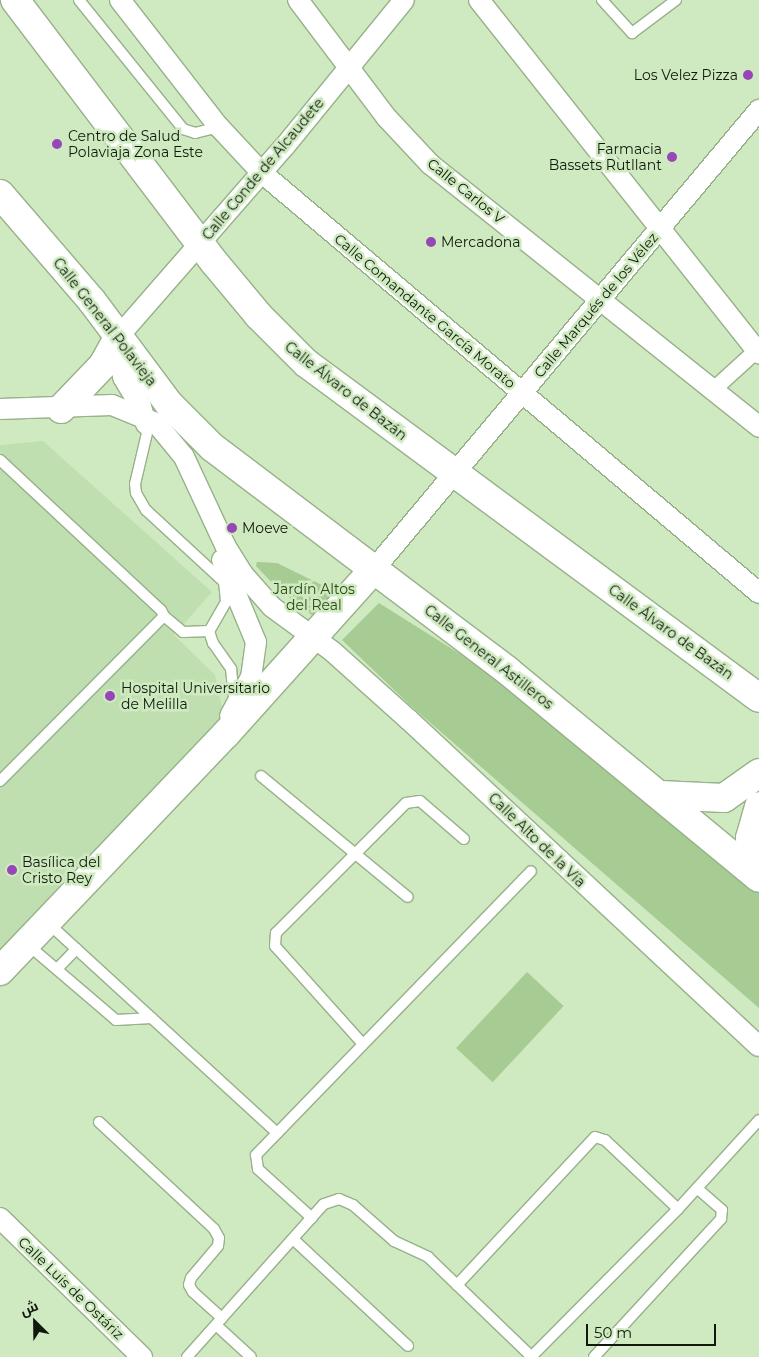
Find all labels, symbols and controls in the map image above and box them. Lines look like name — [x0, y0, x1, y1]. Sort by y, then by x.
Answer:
place label: Los Velez Pizza — [634, 67, 738, 83]
marker: Los Velez Pizza — [742, 69, 754, 81]
street label: Calle Conde de Alcaudete — [199, 95, 327, 243]
place label: Centro de Salud Polaviaja Zona Este — [68, 128, 203, 160]
marker: Centro de Salud Polaviaja Zona Este — [50, 137, 64, 151]
place label: Farmacia Bassets Rutllant — [549, 141, 662, 174]
marker: Farmacia Bassets Rutllant — [666, 151, 678, 163]
street label: Calle Carlos V — [424, 155, 508, 227]
street label: Calle Marqués de los Vélez — [530, 229, 662, 381]
street label: Calle Comandante García Morato — [331, 230, 519, 392]
place label: Mercadona — [441, 234, 520, 250]
marker: Mercadona — [425, 236, 437, 248]
street label: Calle General Polavieja — [50, 255, 160, 389]
street label: Calle Álvaro de Bazán — [282, 338, 410, 444]
place label: Moeve — [242, 520, 288, 536]
marker: Moeve — [226, 522, 238, 534]
park label: Jardín Altos del Real — [273, 581, 355, 614]
street label: Calle Álvaro de Bazán — [605, 581, 737, 683]
street label: Calle General Astilleros — [421, 601, 557, 713]
place label: Hospital Universitario de Melilla — [121, 680, 270, 712]
marker: Hospital Universitario de Melilla — [103, 689, 117, 703]
street label: Calle Alto de la Vía — [485, 789, 589, 891]
place label: Basílica del Cristo Rey — [22, 854, 100, 886]
marker: Basílica del Cristo Rey — [6, 864, 18, 876]
street label: Calle Luis de Ostáriz — [15, 1233, 127, 1343]
text: ش — [17, 1296, 41, 1320]
north arrow — [10, 1297, 60, 1347]
scale bar — [589, 1314, 719, 1346]
text: 50 m — [594, 1323, 632, 1342]

